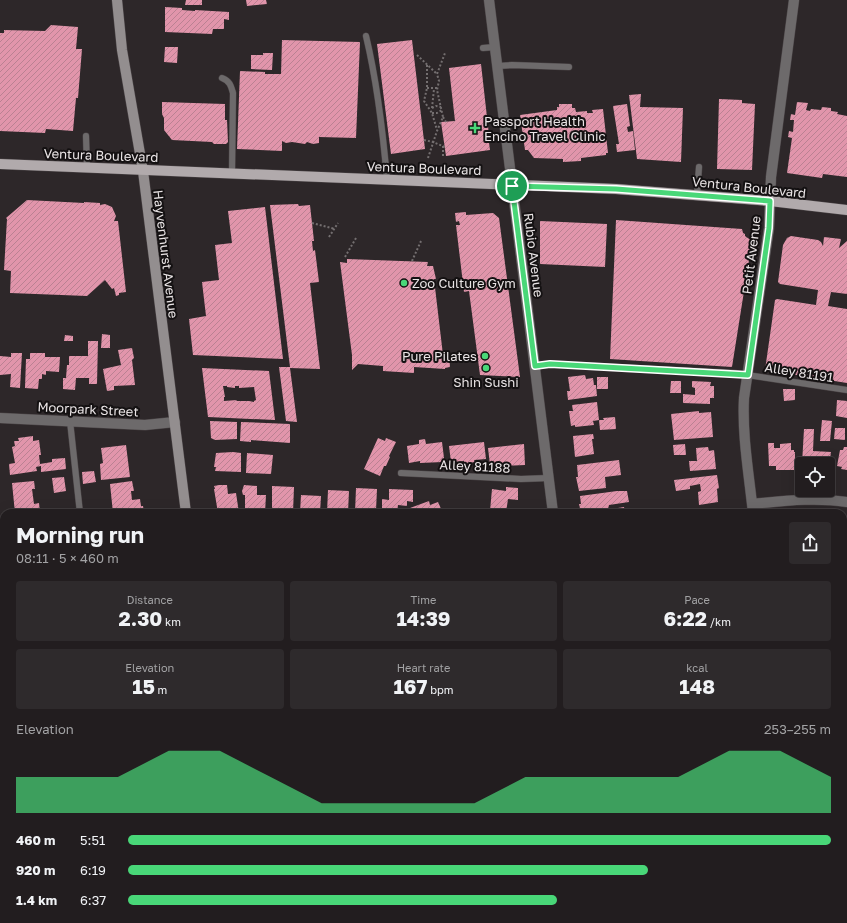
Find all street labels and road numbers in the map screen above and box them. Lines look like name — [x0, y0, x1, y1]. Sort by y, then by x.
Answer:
street label: Ventura Boulevard — [43, 145, 159, 165]
street label: Ventura Boulevard — [366, 158, 482, 178]
street label: Ventura Boulevard — [691, 173, 807, 201]
street label: Hayvenhurst Avenue — [150, 189, 182, 319]
street label: Rubio Avenue — [521, 212, 547, 298]
street label: Petit Avenue — [738, 215, 764, 295]
street label: Alley 81191 — [764, 359, 834, 385]
street label: Moorpark Street — [37, 398, 139, 420]
street label: Alley 81188 — [439, 456, 511, 476]

